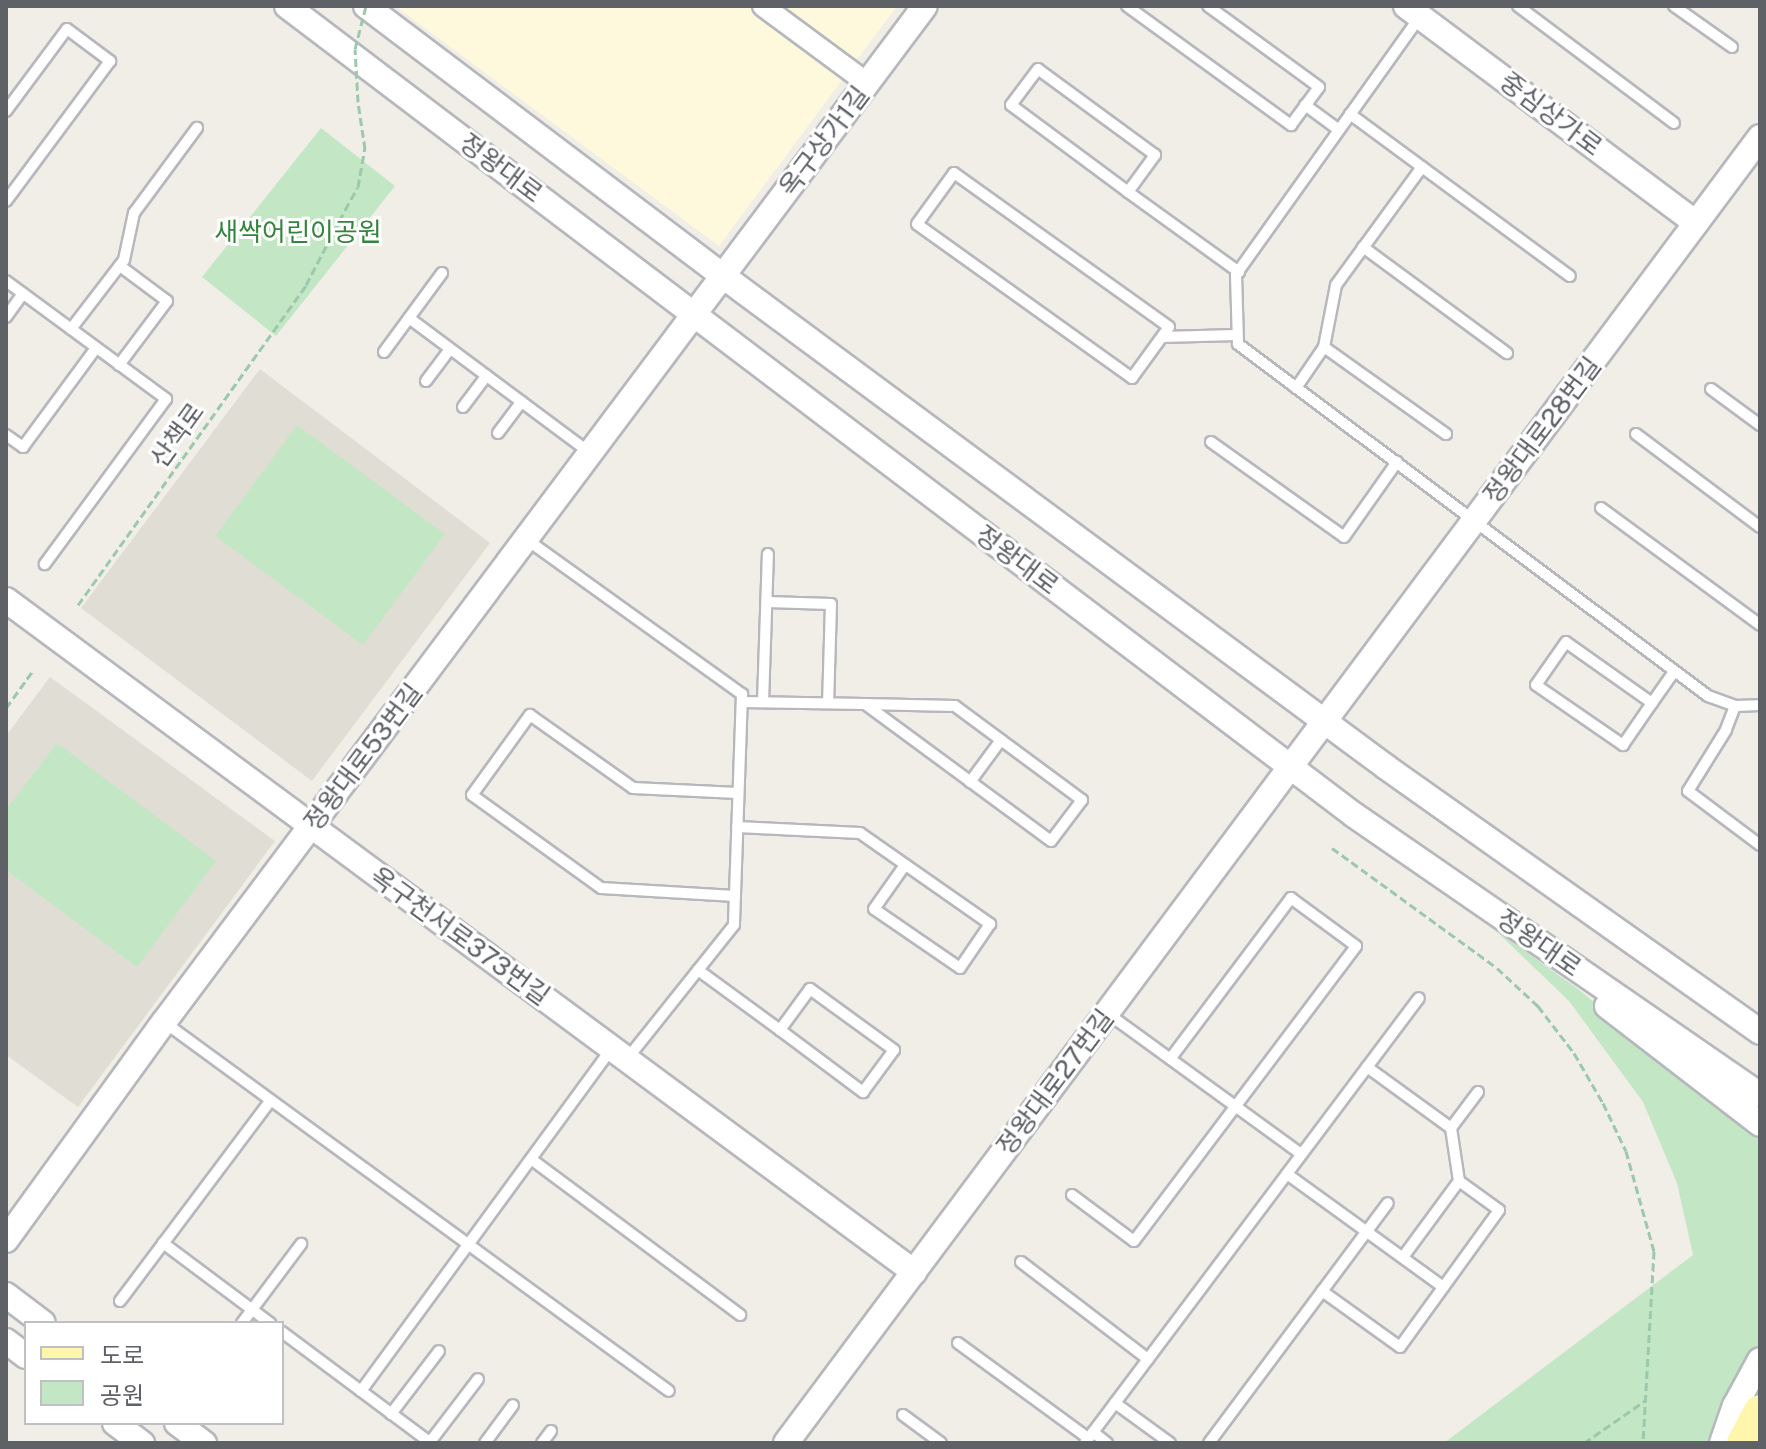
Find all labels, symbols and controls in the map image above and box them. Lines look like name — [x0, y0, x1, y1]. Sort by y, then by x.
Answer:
street label: 중심상가로 — [1494, 66, 1608, 162]
street label: 옥구상가1길 — [772, 80, 876, 202]
street label: 정왕대로 — [453, 127, 549, 209]
park label: 새싹어린이공원 — [214, 216, 382, 248]
street label: 정왕대로28번길 — [1477, 350, 1607, 510]
street label: 산책로 — [143, 397, 211, 473]
street label: 정왕대로 — [969, 519, 1065, 601]
street label: 정왕대로53번길 — [297, 677, 429, 837]
street label: 옥구천서로373번길 — [364, 860, 556, 1012]
street label: 정왕대로 — [1491, 903, 1587, 983]
street label: 정왕대로27번길 — [990, 1003, 1120, 1161]
legend — [24, 1321, 284, 1425]
text: 도로 — [100, 1341, 144, 1369]
text: 공원 — [100, 1381, 144, 1409]

